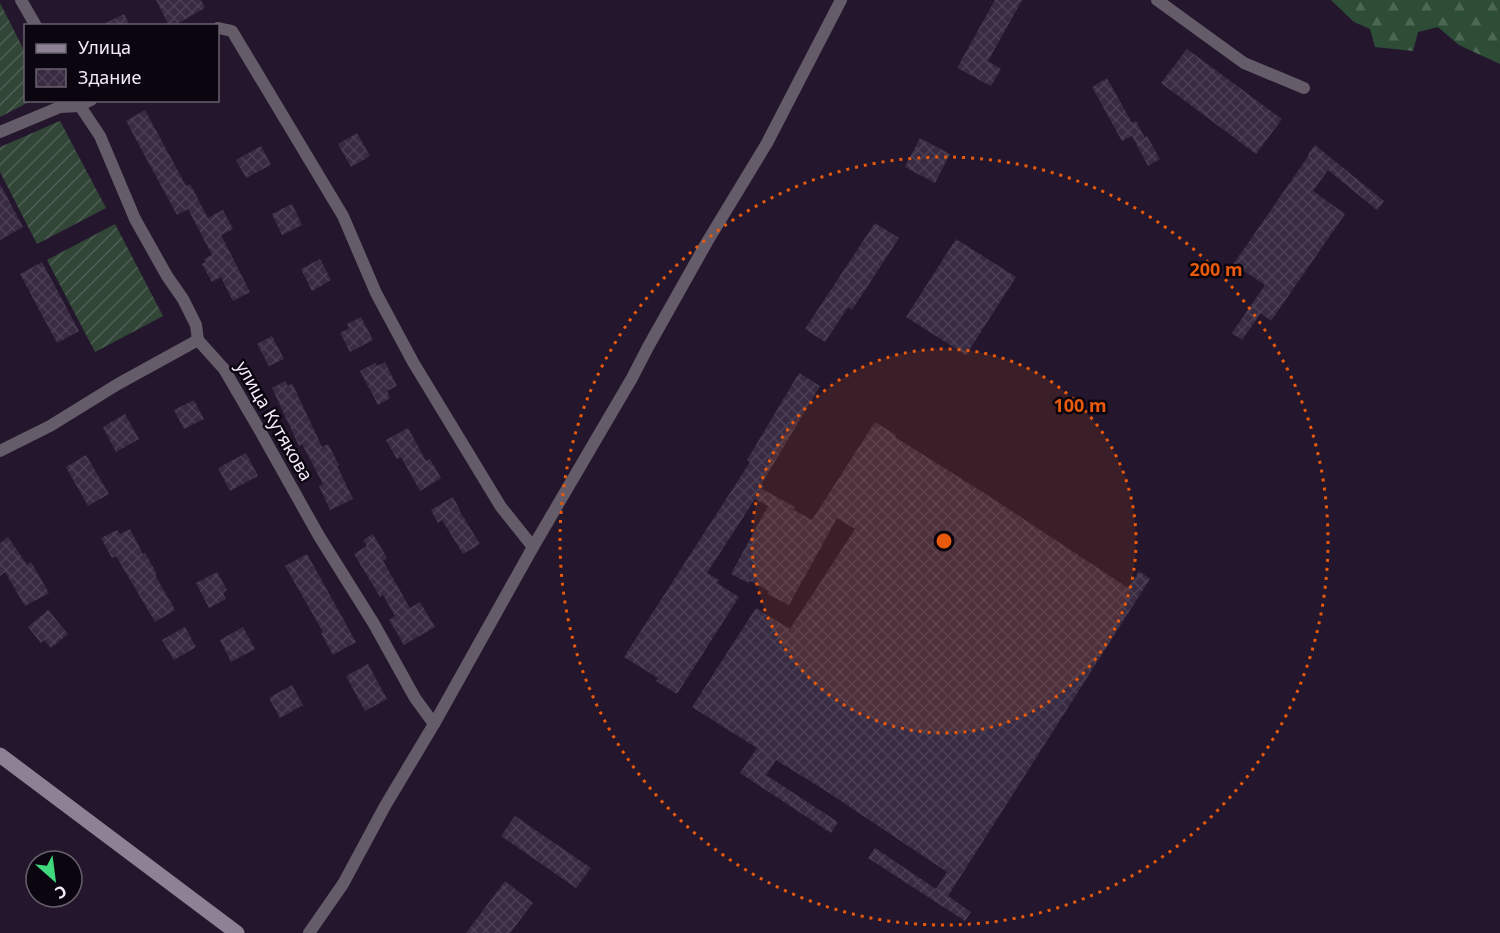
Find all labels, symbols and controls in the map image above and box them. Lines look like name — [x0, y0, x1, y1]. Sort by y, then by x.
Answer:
legend — [24, 24, 219, 102]
text: Улица — [78, 35, 131, 59]
text: Здание — [78, 65, 142, 89]
text: 200 m — [1189, 257, 1243, 281]
street label: улица Кутякова — [231, 356, 319, 485]
text: 100 m — [1053, 393, 1107, 417]
centre of rings — [934, 531, 954, 551]
north arrow — [24, 849, 84, 909]
text: С — [51, 880, 71, 904]

